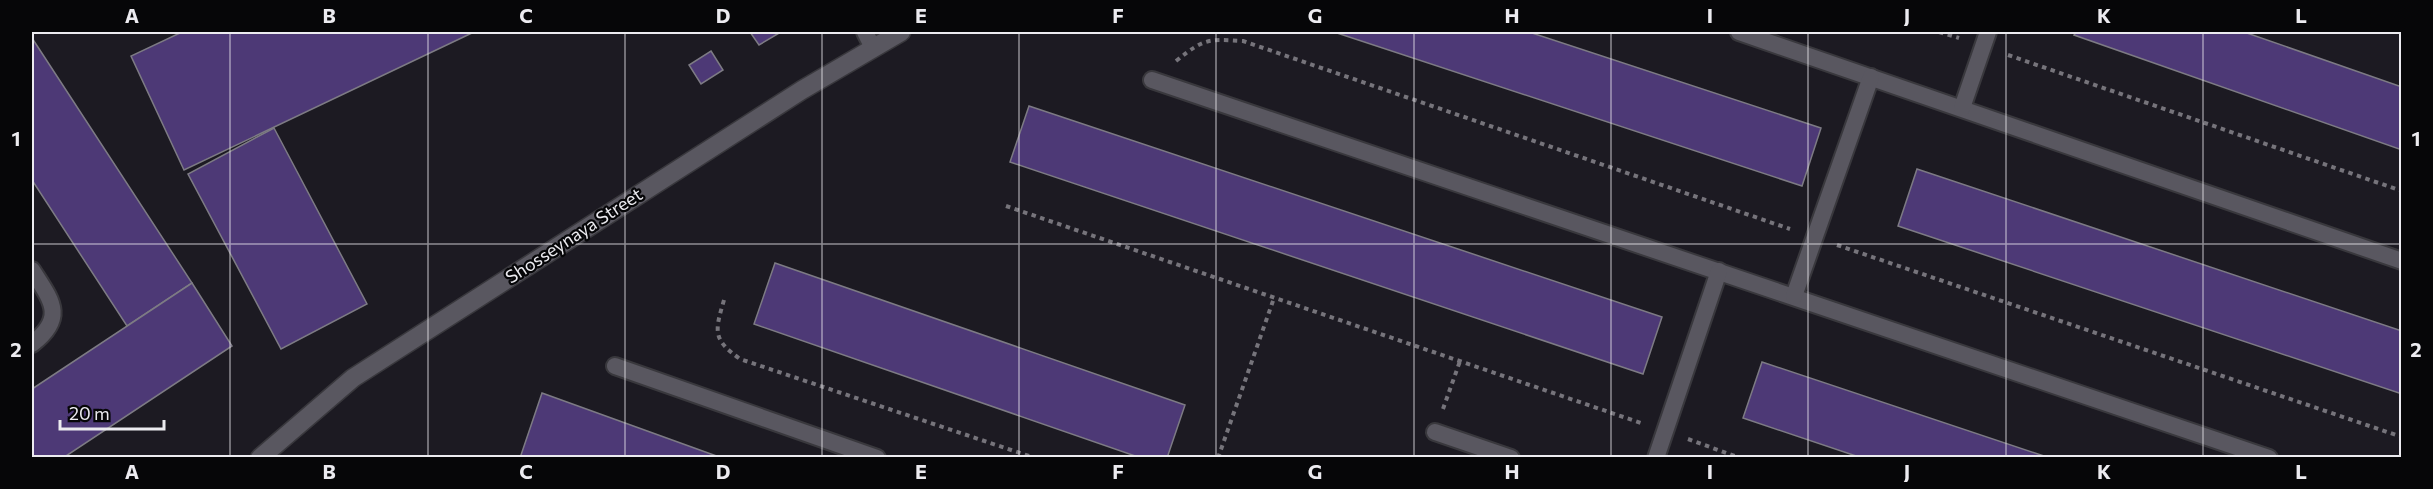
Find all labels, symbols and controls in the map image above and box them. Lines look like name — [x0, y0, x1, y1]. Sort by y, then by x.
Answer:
text: A — [125, 3, 139, 27]
text: B — [322, 3, 336, 27]
text: C — [519, 3, 533, 27]
text: D — [716, 3, 730, 27]
text: E — [915, 3, 927, 27]
text: F — [1112, 3, 1124, 27]
text: G — [1308, 3, 1322, 27]
text: H — [1505, 3, 1520, 27]
text: I — [1707, 3, 1713, 27]
text: J — [1904, 3, 1910, 27]
text: K — [2097, 3, 2111, 27]
text: L — [2295, 3, 2307, 27]
text: 1 — [11, 126, 21, 150]
text: 1 — [2411, 126, 2421, 150]
street label: Shosseynaya Street — [501, 183, 646, 288]
text: 2 — [10, 337, 22, 361]
text: 2 — [2410, 337, 2422, 361]
scale bar — [60, 393, 164, 431]
text: 20 m — [69, 402, 110, 424]
text: A — [125, 459, 139, 483]
text: B — [322, 459, 336, 483]
text: C — [519, 459, 533, 483]
text: D — [716, 459, 730, 483]
text: E — [915, 459, 927, 483]
text: F — [1112, 459, 1124, 483]
text: G — [1308, 459, 1322, 483]
text: H — [1505, 459, 1520, 483]
text: I — [1707, 459, 1713, 483]
text: J — [1904, 459, 1910, 483]
text: K — [2097, 459, 2111, 483]
text: L — [2295, 459, 2307, 483]

